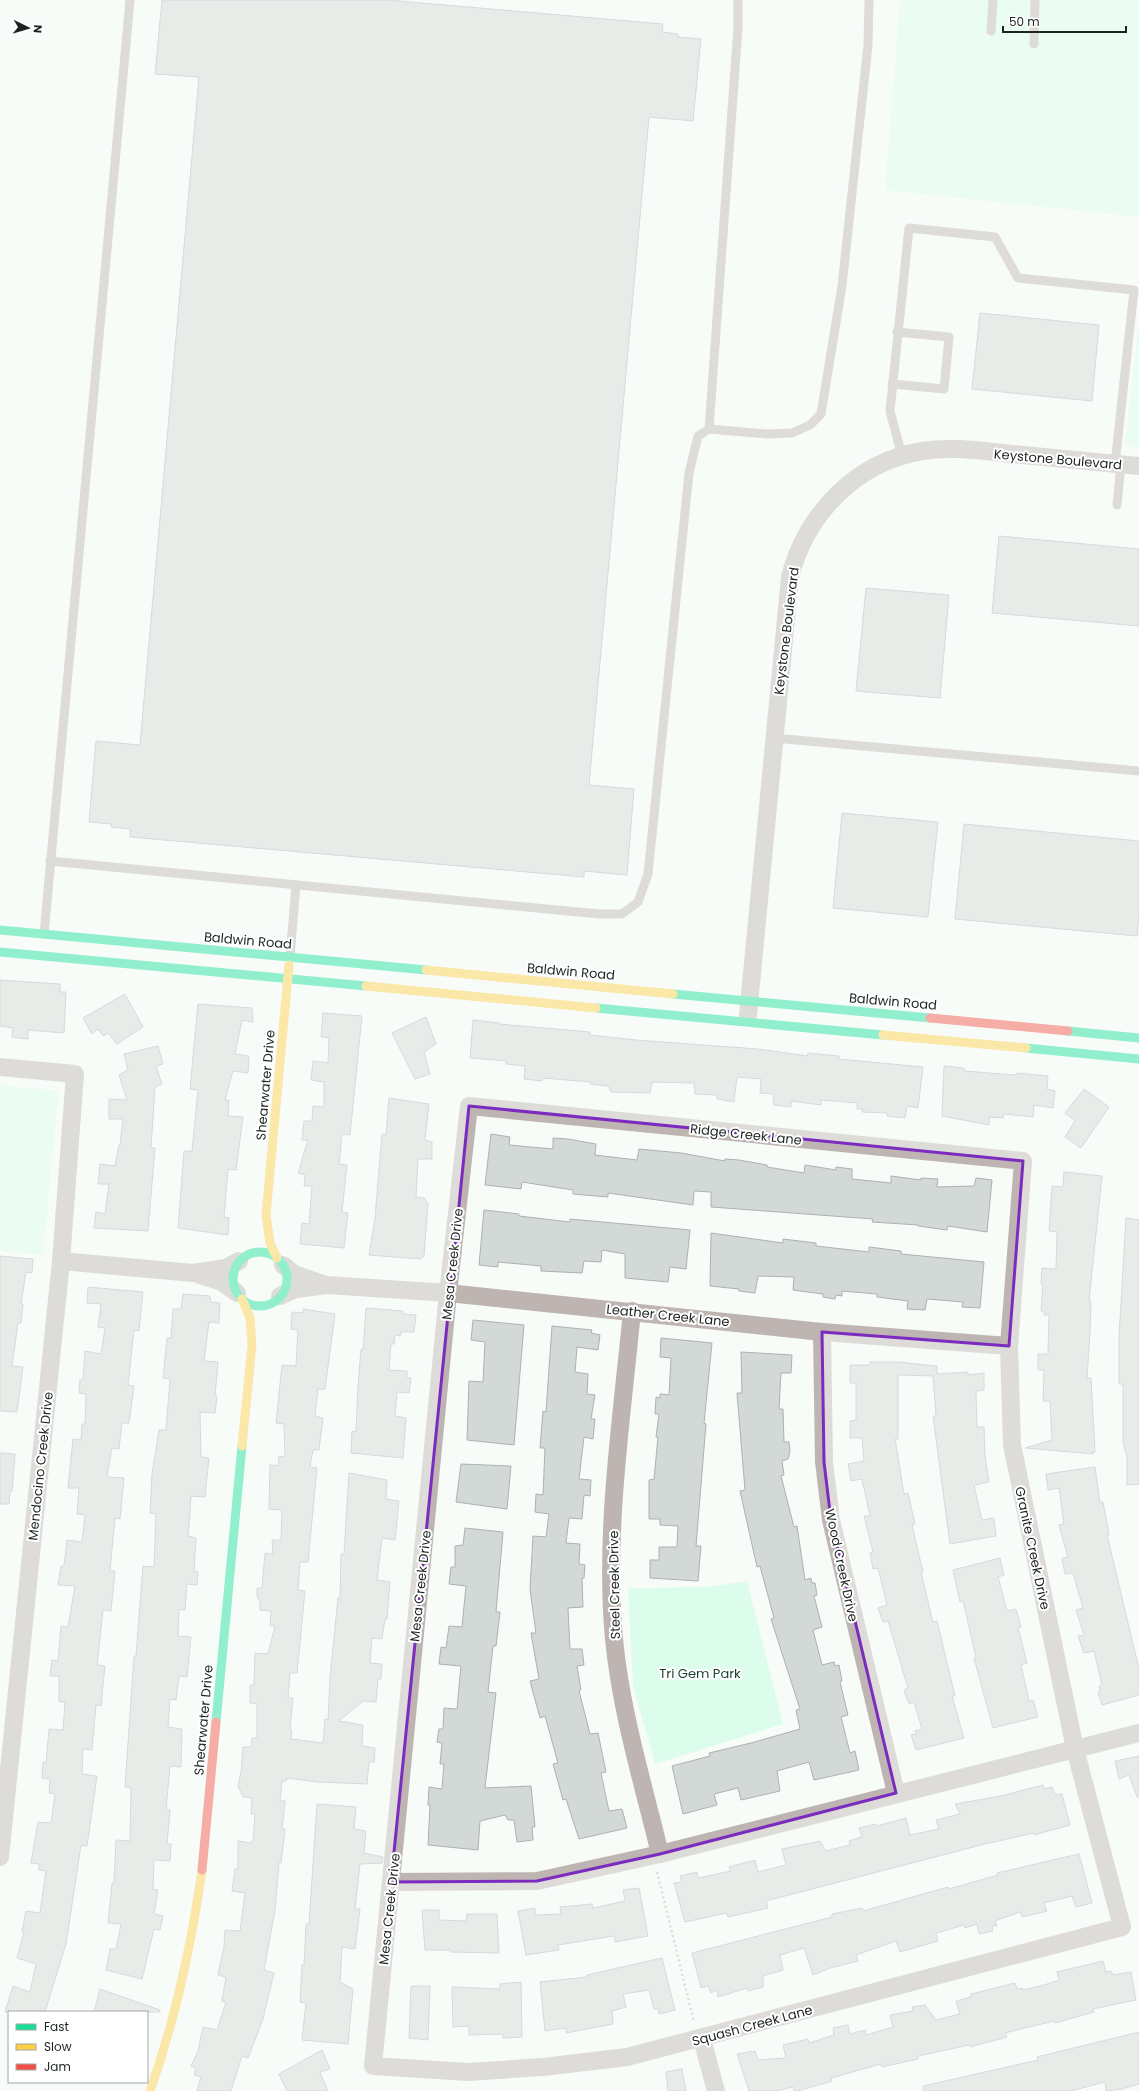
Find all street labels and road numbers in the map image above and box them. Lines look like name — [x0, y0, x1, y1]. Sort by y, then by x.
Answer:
street label: Keystone Boulevard — [993, 444, 1123, 475]
street label: Keystone Boulevard — [769, 566, 804, 696]
street label: Baldwin Road — [203, 927, 293, 954]
street label: Baldwin Road — [526, 958, 616, 985]
street label: Baldwin Road — [848, 988, 938, 1015]
street label: Shearwater Drive — [251, 1029, 280, 1141]
street label: Ridge Creek Lane — [689, 1119, 803, 1150]
street label: Mesa Creek Drive — [437, 1207, 468, 1321]
street label: Leather Creek Lane — [605, 1300, 731, 1331]
street label: Mendocino Creek Drive — [23, 1391, 58, 1541]
street label: Granite Creek Drive — [1010, 1485, 1055, 1611]
street label: Wood Creek Drive — [820, 1507, 863, 1623]
street label: Mesa Creek Drive — [405, 1529, 436, 1643]
street label: Steel Creek Drive — [604, 1530, 625, 1640]
street label: Shearwater Drive — [189, 1664, 218, 1776]
street label: Mesa Creek Drive — [374, 1852, 405, 1966]
street label: Squash Creek Lane — [690, 2000, 815, 2051]

